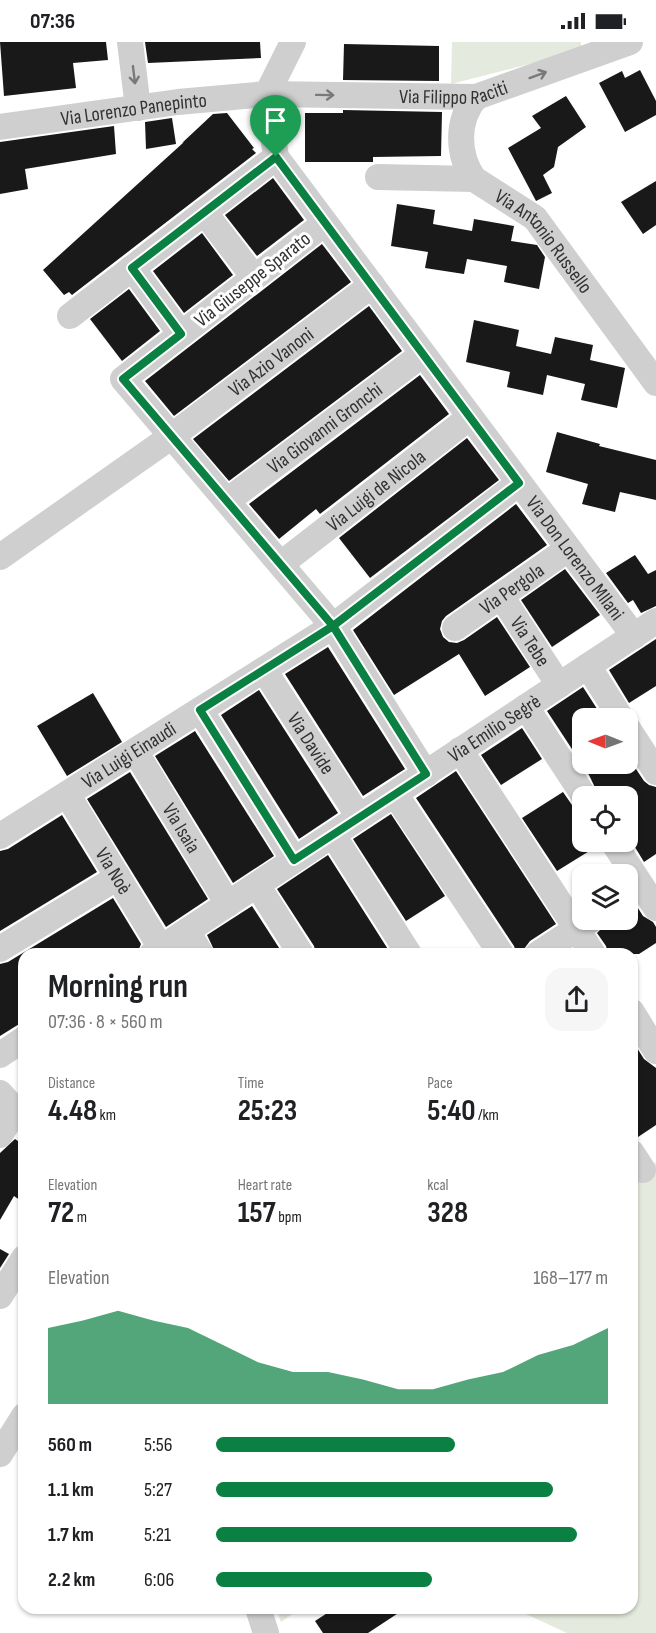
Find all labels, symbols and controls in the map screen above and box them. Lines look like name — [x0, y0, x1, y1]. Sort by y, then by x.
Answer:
text: 07:36 — [30, 8, 75, 35]
one-way arrow — [129, 64, 140, 84]
one-way arrow — [528, 69, 546, 80]
street label: Via Filippo Raciti — [399, 76, 511, 110]
street label: Via Lorenzo Panepinto — [59, 88, 208, 131]
one-way arrow — [315, 89, 335, 100]
pin — [250, 95, 301, 157]
icon: arrive — [259, 104, 292, 137]
street label: Via Antonio Russello — [490, 184, 597, 298]
street label: Via Giuseppe Sparato — [190, 227, 315, 333]
street label: Via Azio Vanoni — [224, 323, 318, 402]
street label: Via Giovanni Gronchi — [263, 378, 387, 479]
street label: Via Luigi de Nicola — [322, 445, 431, 537]
street label: Via Don Lorenzo MIlani — [520, 491, 629, 625]
street label: Via Pergola — [475, 559, 549, 620]
street label: Via Tebe — [505, 612, 555, 671]
street label: Via Emilio Segrè — [444, 690, 545, 768]
street label: Via Davide — [282, 708, 339, 779]
north arrow — [572, 708, 638, 774]
map controls — [572, 708, 638, 930]
street label: Via Luigi Einaudi — [78, 717, 181, 794]
button: locate — [572, 786, 638, 852]
street label: Via Isaia — [157, 799, 205, 858]
street label: Via Noè — [90, 844, 136, 899]
button: layers — [572, 864, 638, 930]
text: Morning run — [48, 967, 188, 1007]
button: share — [545, 968, 608, 1031]
text: 07:36 · 8 × 560 m — [48, 1010, 163, 1034]
text: Distance — [48, 1074, 95, 1093]
text: Time — [238, 1074, 264, 1093]
text: Pace — [427, 1074, 453, 1093]
text: 4.48 — [48, 1093, 97, 1129]
text: 25:23 — [238, 1093, 297, 1129]
text: 5:40 — [427, 1093, 475, 1129]
text: km — [97, 1106, 116, 1125]
text: /km — [475, 1106, 499, 1125]
text: Elevation — [48, 1176, 97, 1195]
text: Heart rate — [238, 1176, 292, 1195]
text: kcal — [427, 1176, 449, 1195]
text: 72 — [48, 1195, 74, 1231]
text: 157 — [238, 1195, 276, 1231]
text: 328 — [427, 1195, 468, 1231]
text: m — [74, 1208, 87, 1227]
text: bpm — [276, 1208, 302, 1227]
text: Elevation — [48, 1266, 110, 1290]
text: 168–177 m — [533, 1266, 608, 1290]
text: 560 m — [48, 1433, 92, 1457]
text: 5:56 — [144, 1433, 173, 1457]
text: 1.1 km — [48, 1478, 94, 1502]
text: 5:27 — [144, 1478, 172, 1502]
text: 1.7 km — [48, 1523, 94, 1547]
text: 5:21 — [144, 1523, 171, 1547]
text: 2.2 km — [48, 1568, 95, 1592]
text: 6:06 — [144, 1568, 174, 1592]

